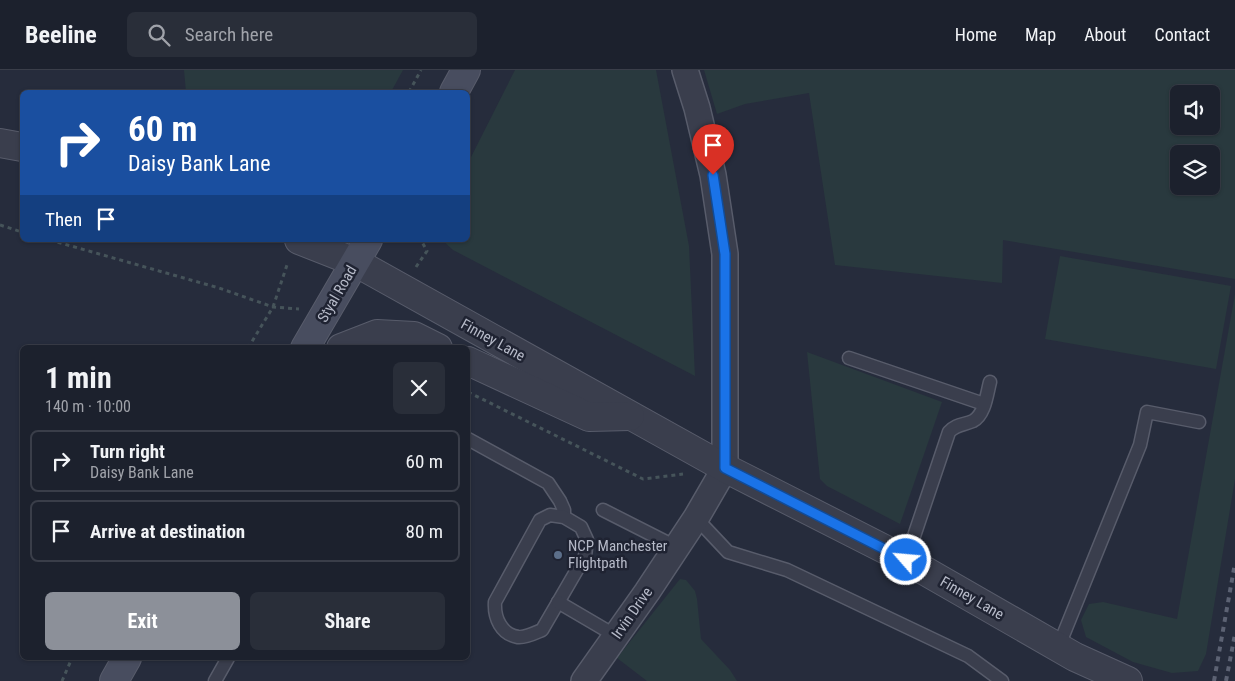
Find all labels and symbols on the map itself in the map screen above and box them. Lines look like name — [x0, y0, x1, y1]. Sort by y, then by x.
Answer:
pin — [692, 124, 734, 175]
street label: Styal Road — [314, 262, 360, 326]
street label: Finney Lane — [458, 315, 528, 365]
position arrow — [879, 533, 931, 585]
place label: NCP Manchester Flightpath — [568, 537, 668, 572]
marker: NCP Manchester Flightpath — [552, 549, 564, 561]
street label: Finney Lane — [937, 573, 1007, 623]
street label: Irvin Drive — [608, 584, 656, 642]

